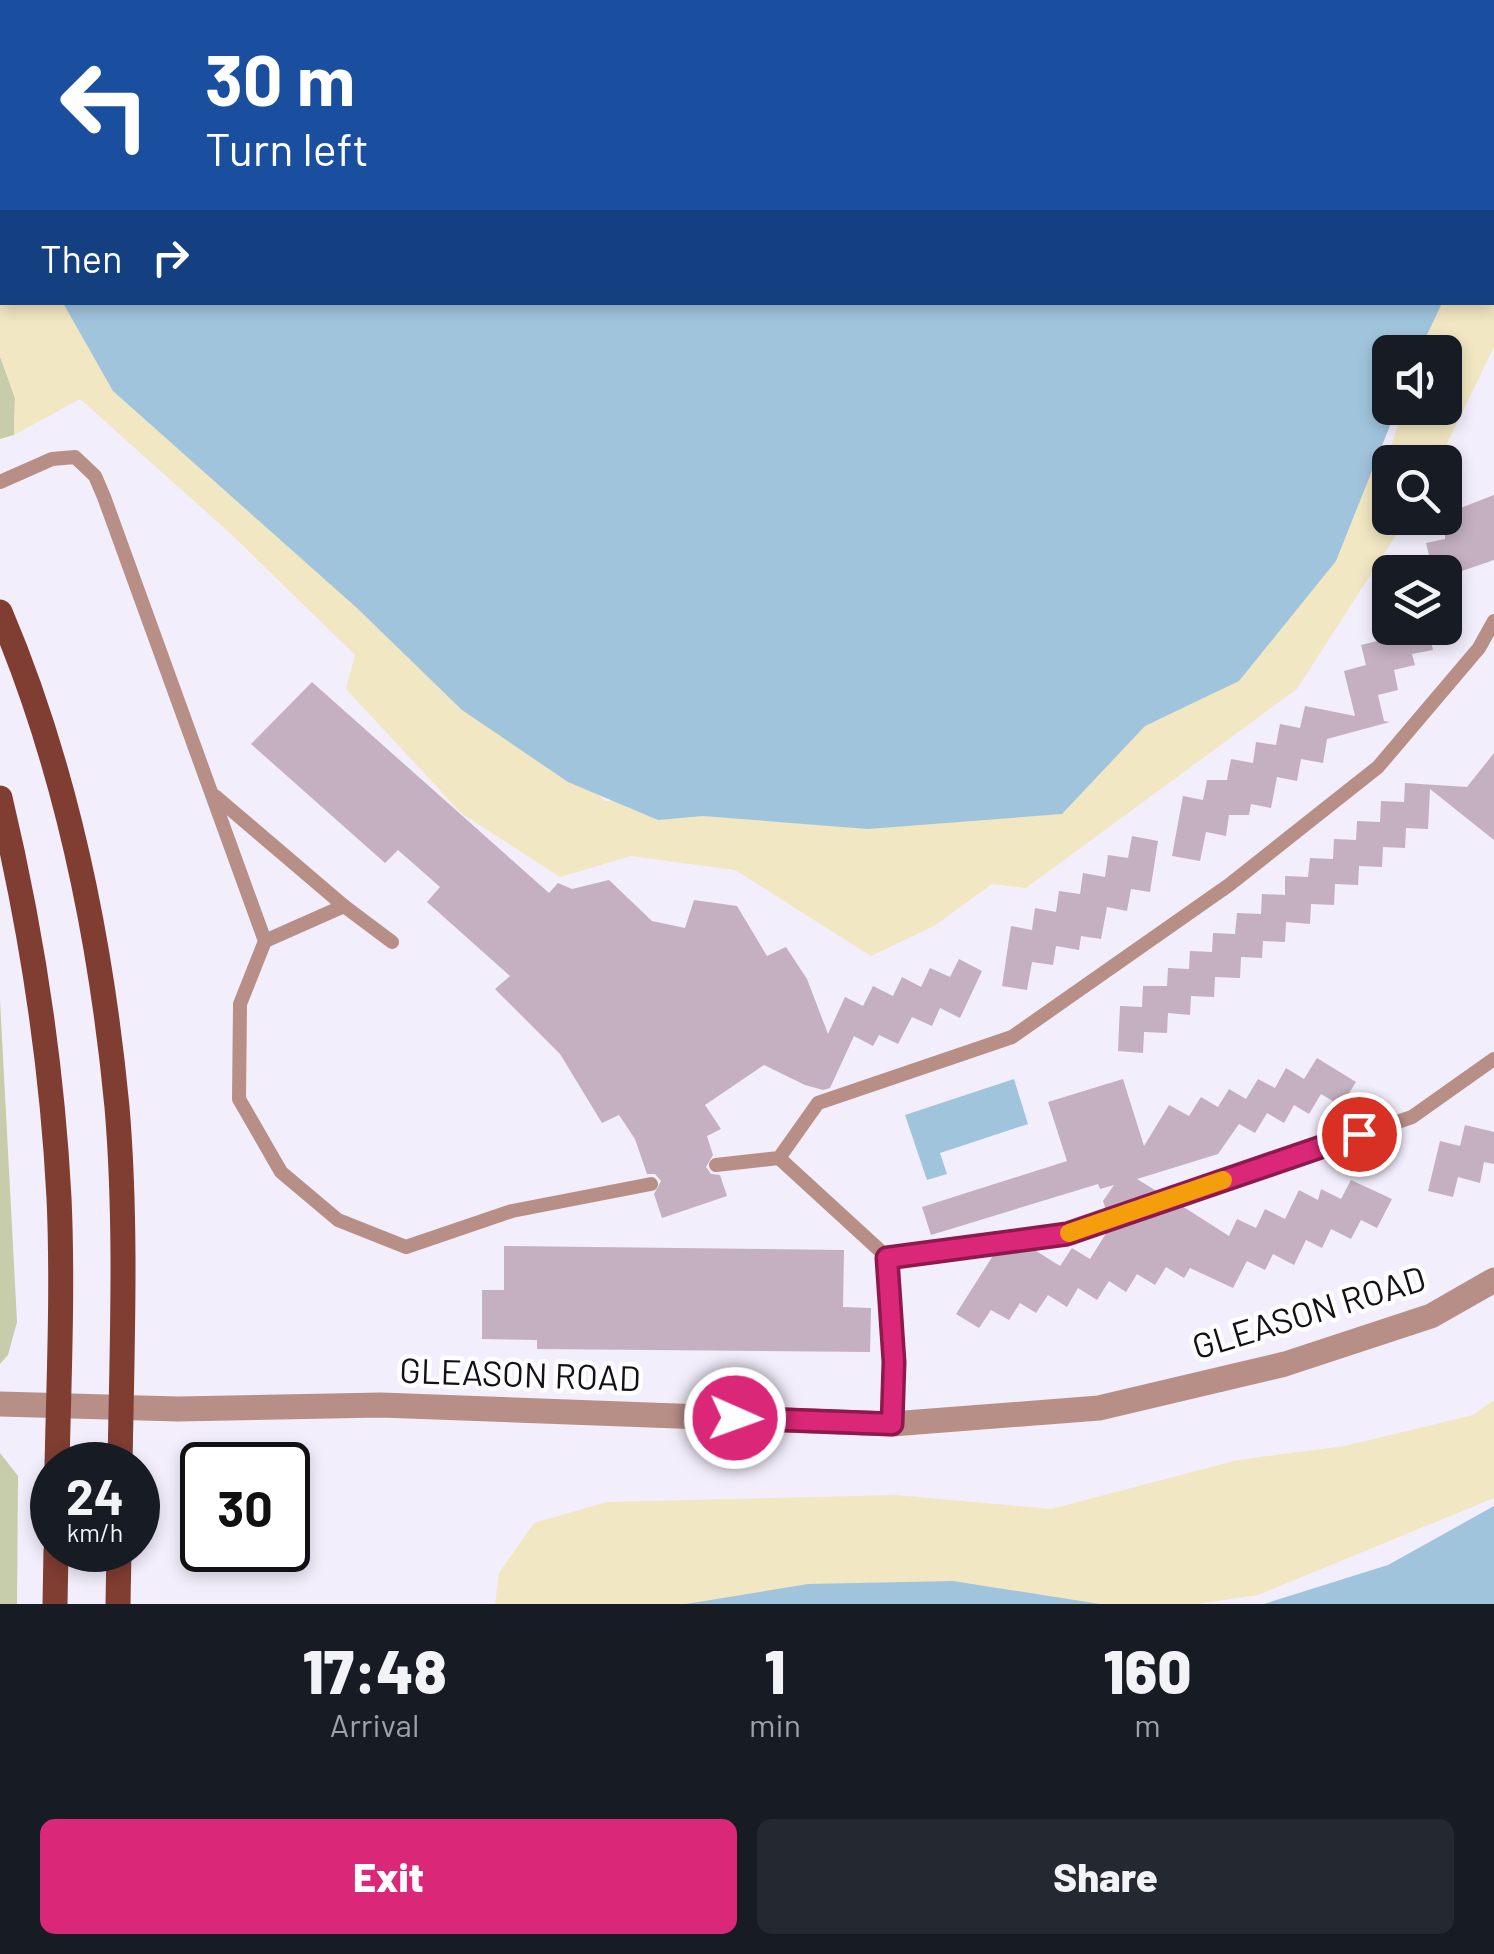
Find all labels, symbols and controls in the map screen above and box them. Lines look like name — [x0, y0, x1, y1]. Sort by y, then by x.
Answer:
text: 30 m — [205, 36, 355, 120]
icon: left — [40, 40, 170, 170]
text: Turn left — [205, 121, 369, 175]
icon: right — [143, 230, 198, 285]
text: Then — [40, 235, 123, 281]
map controls — [1372, 335, 1462, 645]
button: sound — [1372, 335, 1462, 425]
button: search — [1372, 445, 1462, 535]
button: layers — [1372, 555, 1462, 645]
pin — [1317, 1092, 1402, 1177]
icon: arrive — [1332, 1107, 1387, 1162]
street label: GLEASON ROAD — [1187, 1256, 1430, 1366]
street label: GLEASON ROAD — [399, 1348, 641, 1398]
position arrow — [683, 1366, 787, 1470]
speed limit sign: 30 — [180, 1442, 310, 1572]
text: 24 — [66, 1465, 124, 1525]
text: km/h — [67, 1517, 123, 1547]
text: 17:48 — [302, 1634, 447, 1706]
text: 1 — [764, 1634, 786, 1706]
text: 160 — [1103, 1634, 1192, 1706]
text: Arrival — [330, 1705, 419, 1743]
text: min — [749, 1705, 801, 1743]
text: m — [1134, 1705, 1161, 1743]
button: Exit — [40, 1819, 737, 1934]
button: Share — [757, 1819, 1454, 1934]

